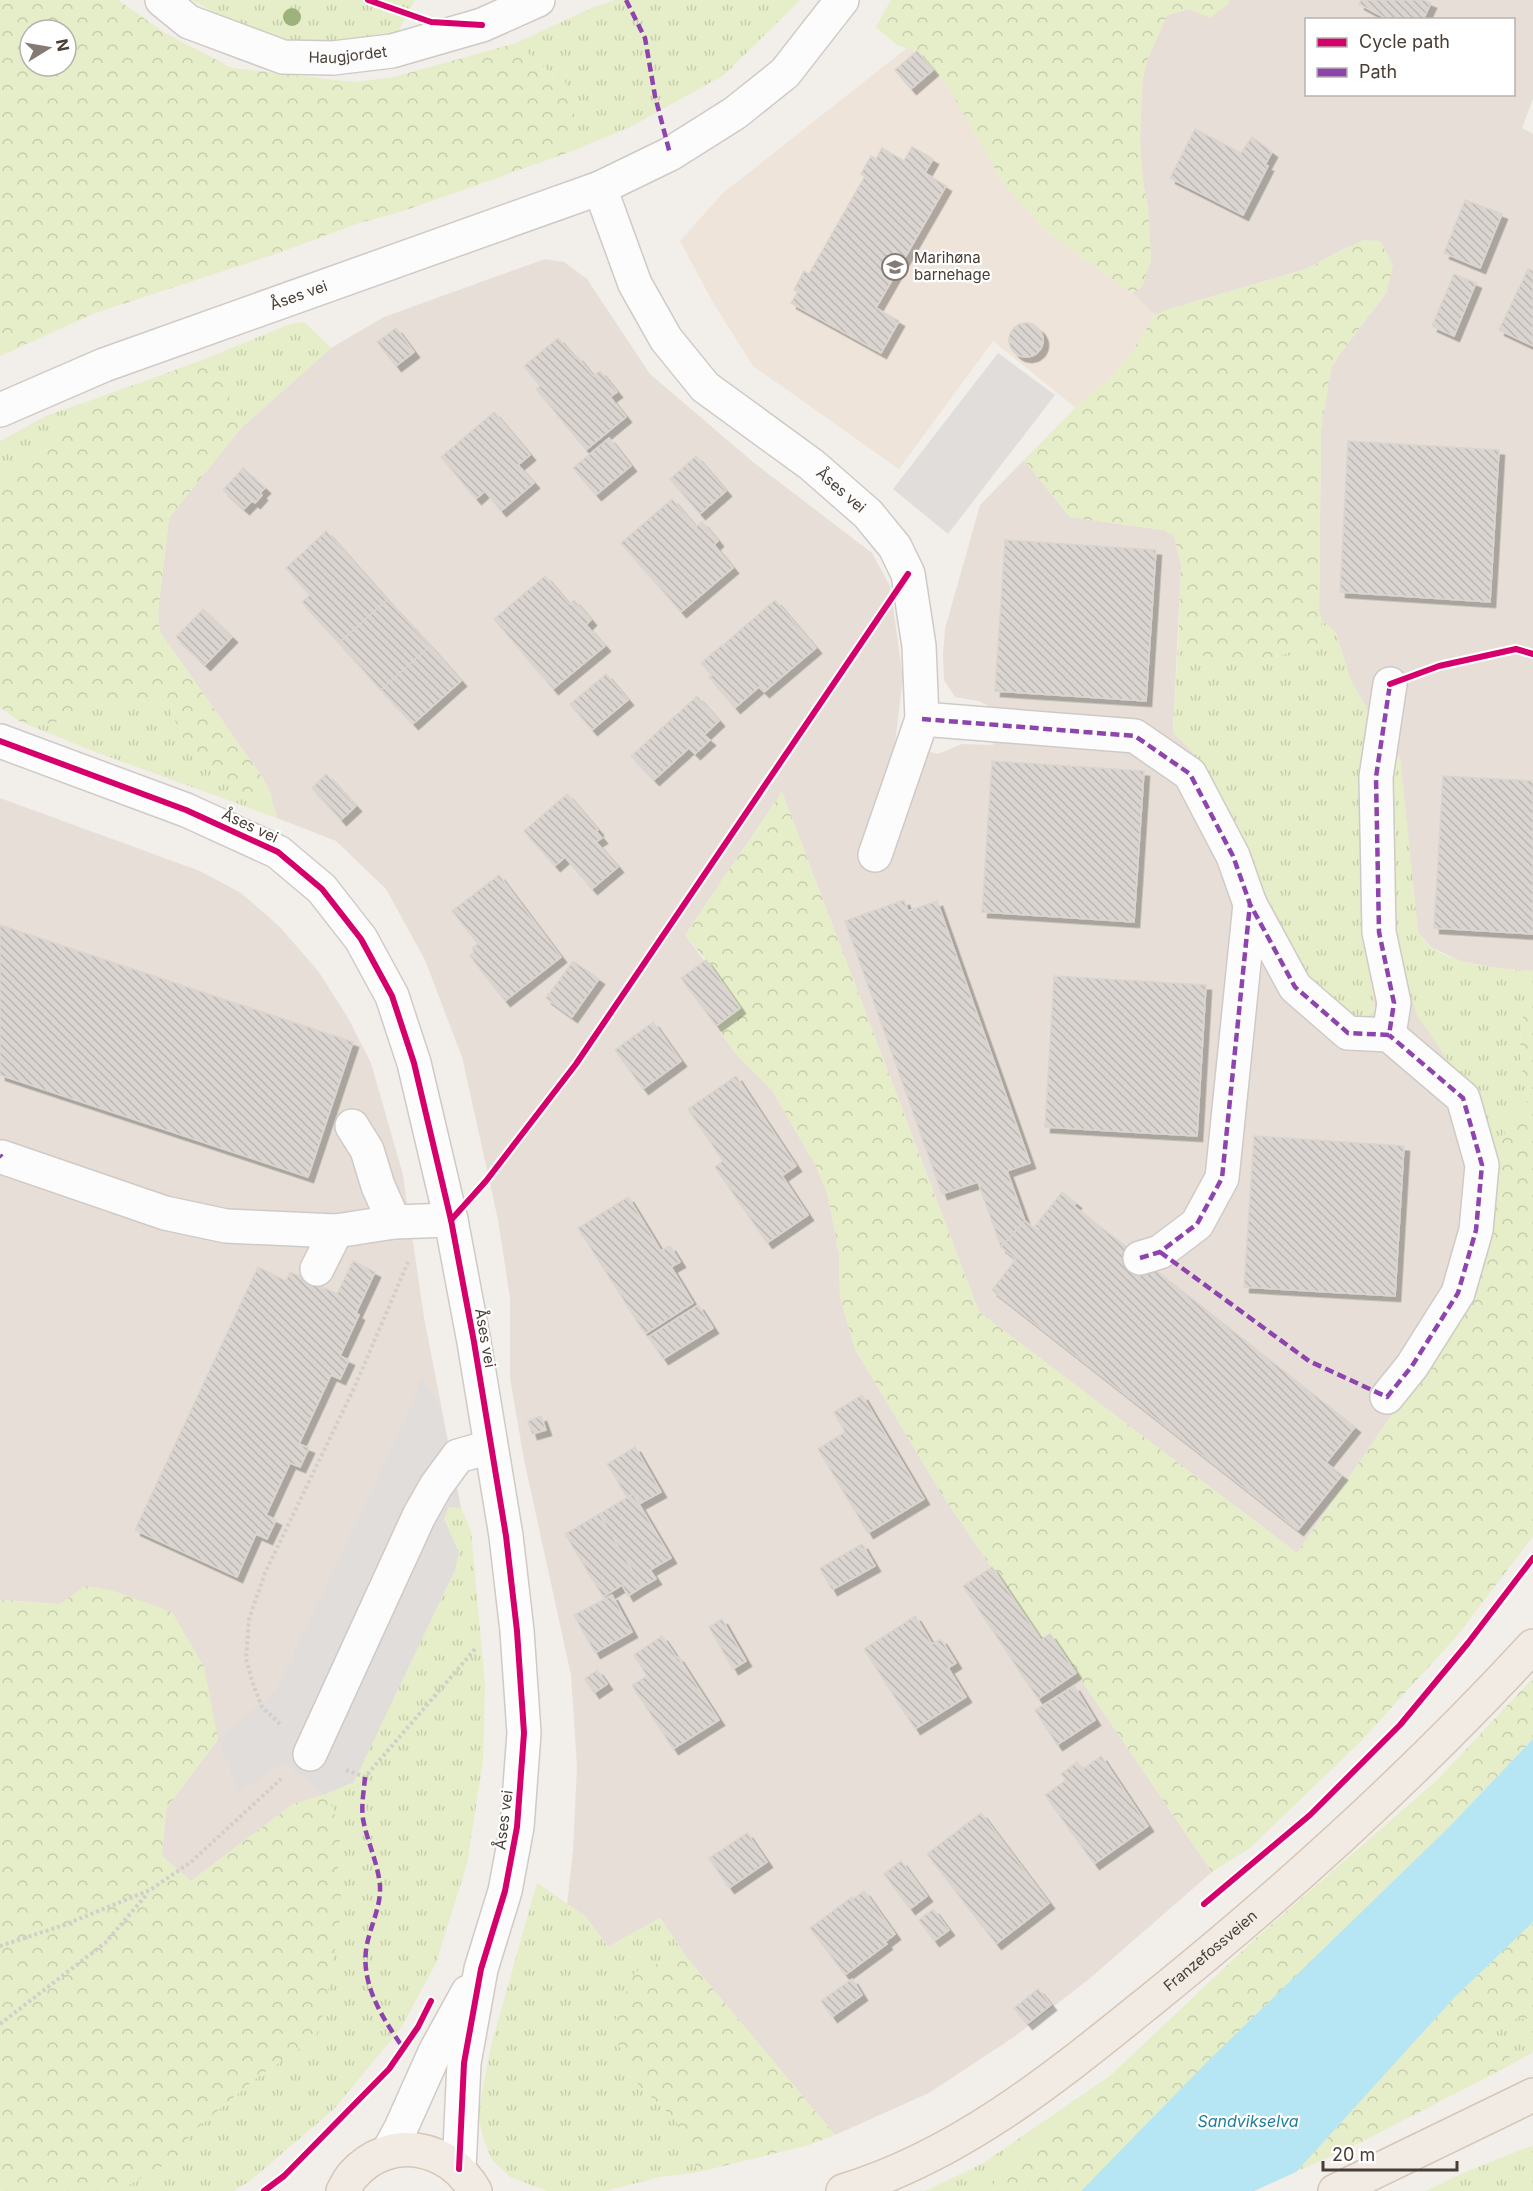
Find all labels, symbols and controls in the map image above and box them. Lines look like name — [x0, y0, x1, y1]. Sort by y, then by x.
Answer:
north arrow — [18, 18, 78, 78]
legend — [1305, 18, 1515, 96]
text: Cycle path — [1359, 31, 1450, 52]
text: N — [52, 37, 74, 53]
street label: Haugjordet — [308, 42, 388, 67]
text: Path — [1359, 61, 1397, 82]
place label: Marihøna barnehage — [914, 248, 990, 284]
school or university icon: Marihøna barnehage — [880, 252, 910, 282]
street label: Åses vei — [267, 276, 330, 314]
street label: Åses vei — [813, 463, 870, 517]
street label: Åses vei — [219, 804, 281, 847]
street label: Åses vei — [471, 1307, 500, 1369]
street label: Åses vei — [490, 1789, 517, 1851]
street label: Franzefossveien — [1159, 1906, 1261, 1995]
water label: Sandvikselva — [1197, 2111, 1299, 2131]
scale bar — [1323, 2134, 1456, 2172]
text: 20 m — [1332, 2144, 1375, 2165]

